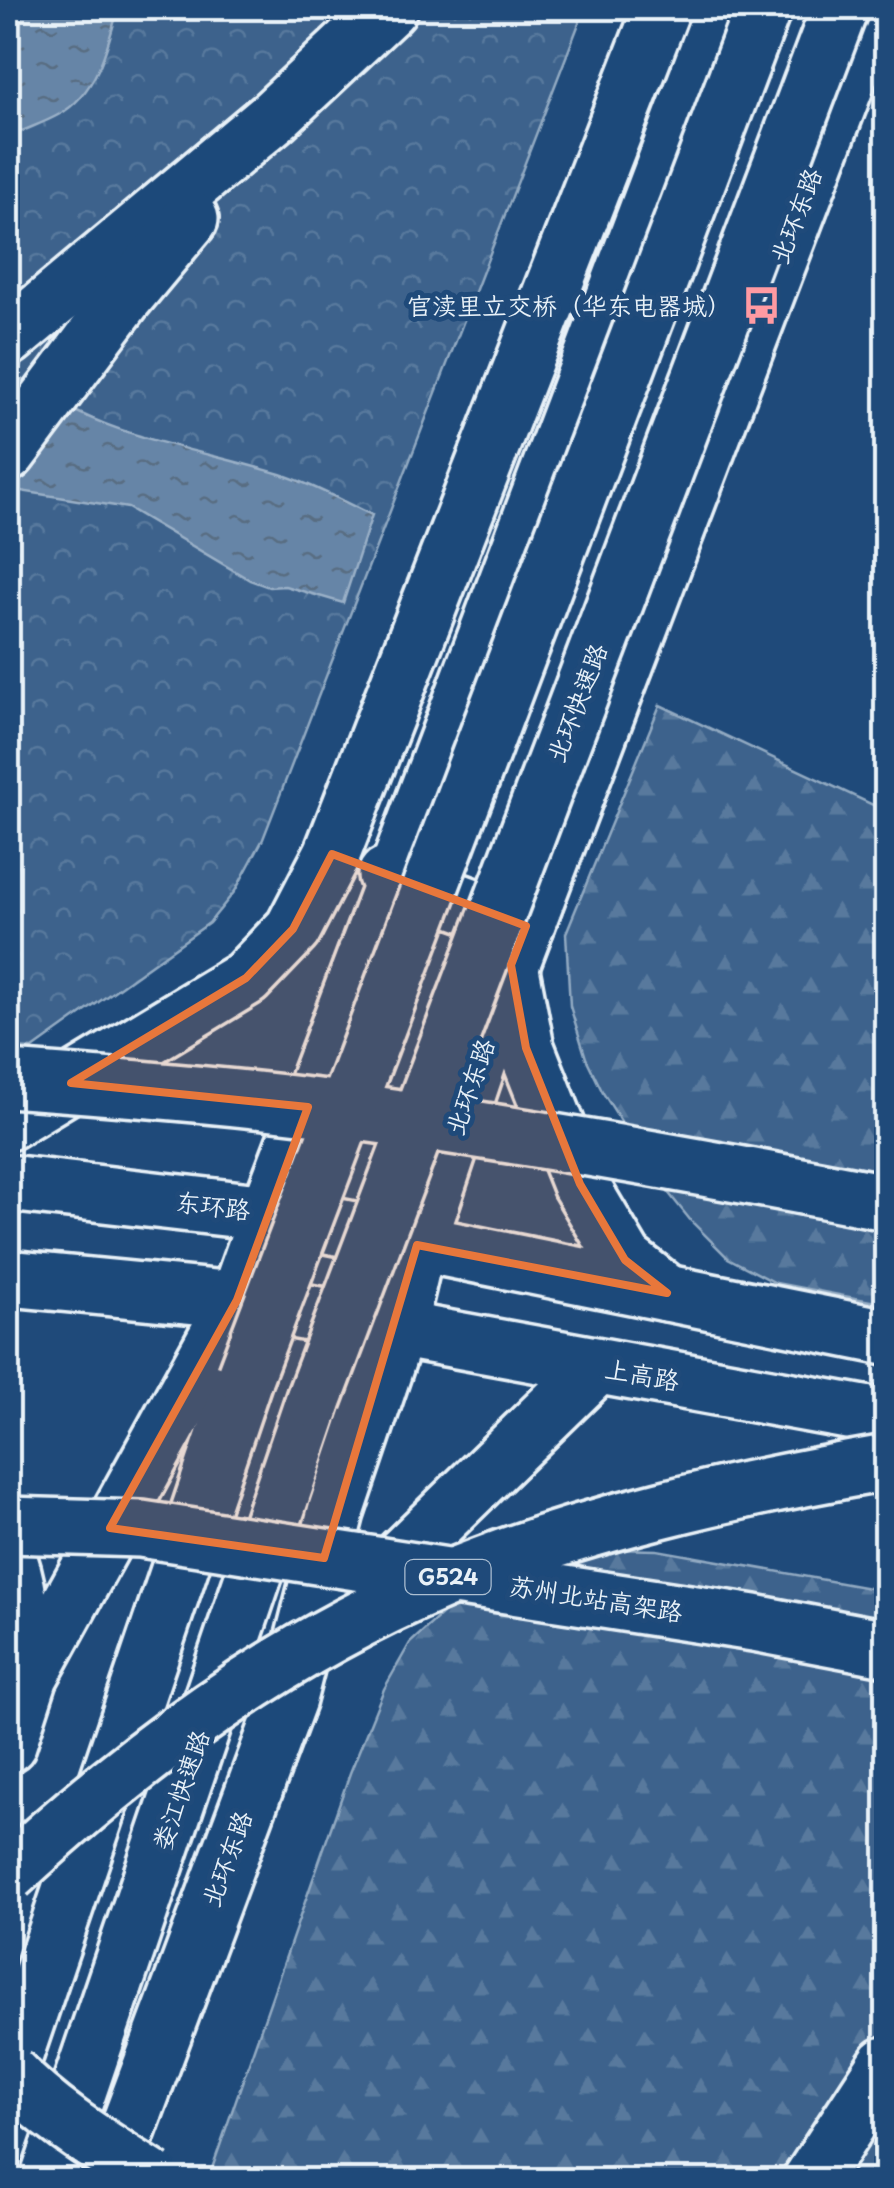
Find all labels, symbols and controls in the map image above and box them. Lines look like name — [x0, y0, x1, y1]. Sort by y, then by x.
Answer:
street label: 北环东路 — [759, 162, 831, 269]
bus stop icon: 官渎里立交桥（华东电器城） — [741, 285, 783, 327]
place label: 官渎里立交桥（华东电器城） — [407, 286, 732, 324]
street label: 北环快速路 — [536, 637, 616, 768]
street label: 北环东路 — [435, 1033, 503, 1140]
street label: 东环路 — [174, 1182, 253, 1228]
street label: 上高路 — [602, 1349, 682, 1399]
road number: G524 — [406, 1560, 490, 1594]
street label: 苏州北站高架路 — [507, 1566, 686, 1630]
street label: 娄江快速路 — [142, 1724, 218, 1855]
street label: 北环东路 — [191, 1805, 261, 1912]

